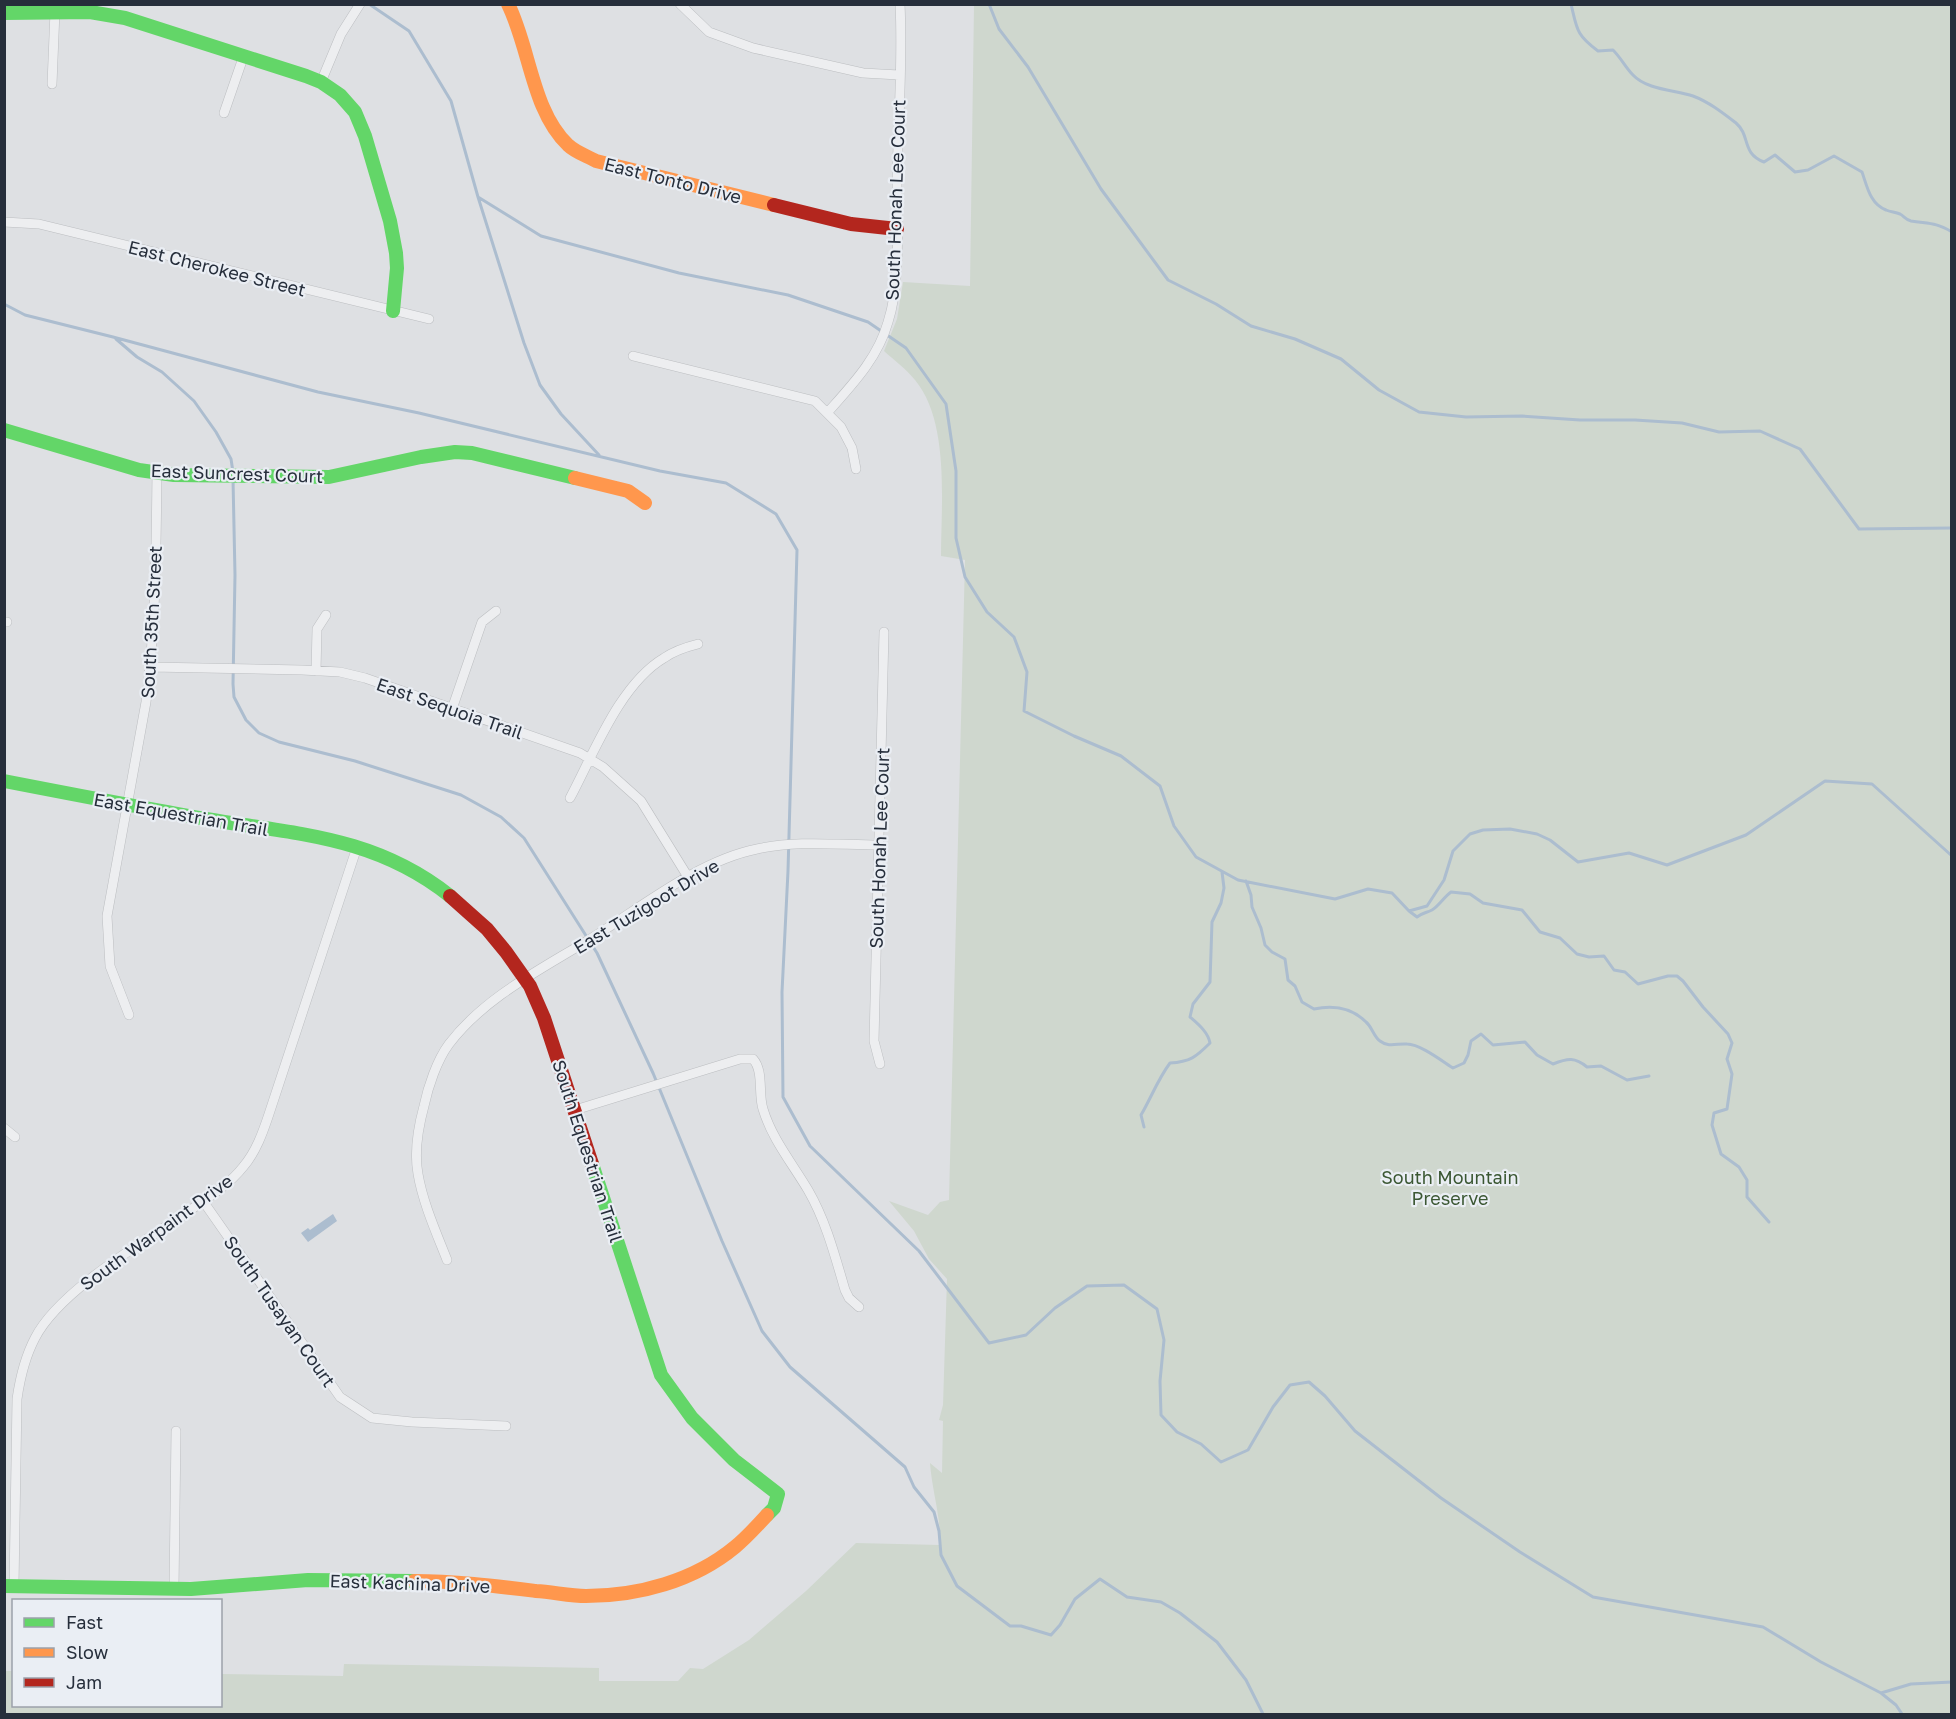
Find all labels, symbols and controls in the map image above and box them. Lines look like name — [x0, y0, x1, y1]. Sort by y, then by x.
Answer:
street label: South Honah Lee Court — [880, 99, 910, 301]
street label: East Tonto Drive — [602, 152, 744, 208]
street label: East Cherokee Street — [126, 235, 308, 301]
street label: East Suncrest Court — [150, 459, 324, 487]
street label: South 35th Street — [136, 545, 166, 699]
street label: East Sequoia Trail — [374, 673, 526, 743]
street label: South Honah Lee Court — [864, 747, 894, 949]
street label: East Equestrian Trail — [92, 788, 270, 840]
street label: East Tuzigoot Drive — [569, 854, 723, 958]
street label: South Equestrian Trail — [548, 1057, 628, 1245]
park label: South Mountain Preserve — [1381, 1166, 1519, 1209]
street label: South Warpaint Drive — [76, 1169, 236, 1295]
street label: South Tusayan Court — [219, 1231, 341, 1391]
street label: East Kachina Drive — [329, 1569, 491, 1597]
legend — [12, 1599, 222, 1707]
text: Fast — [66, 1611, 103, 1633]
text: Slow — [66, 1641, 109, 1663]
text: Jam — [66, 1671, 102, 1693]

